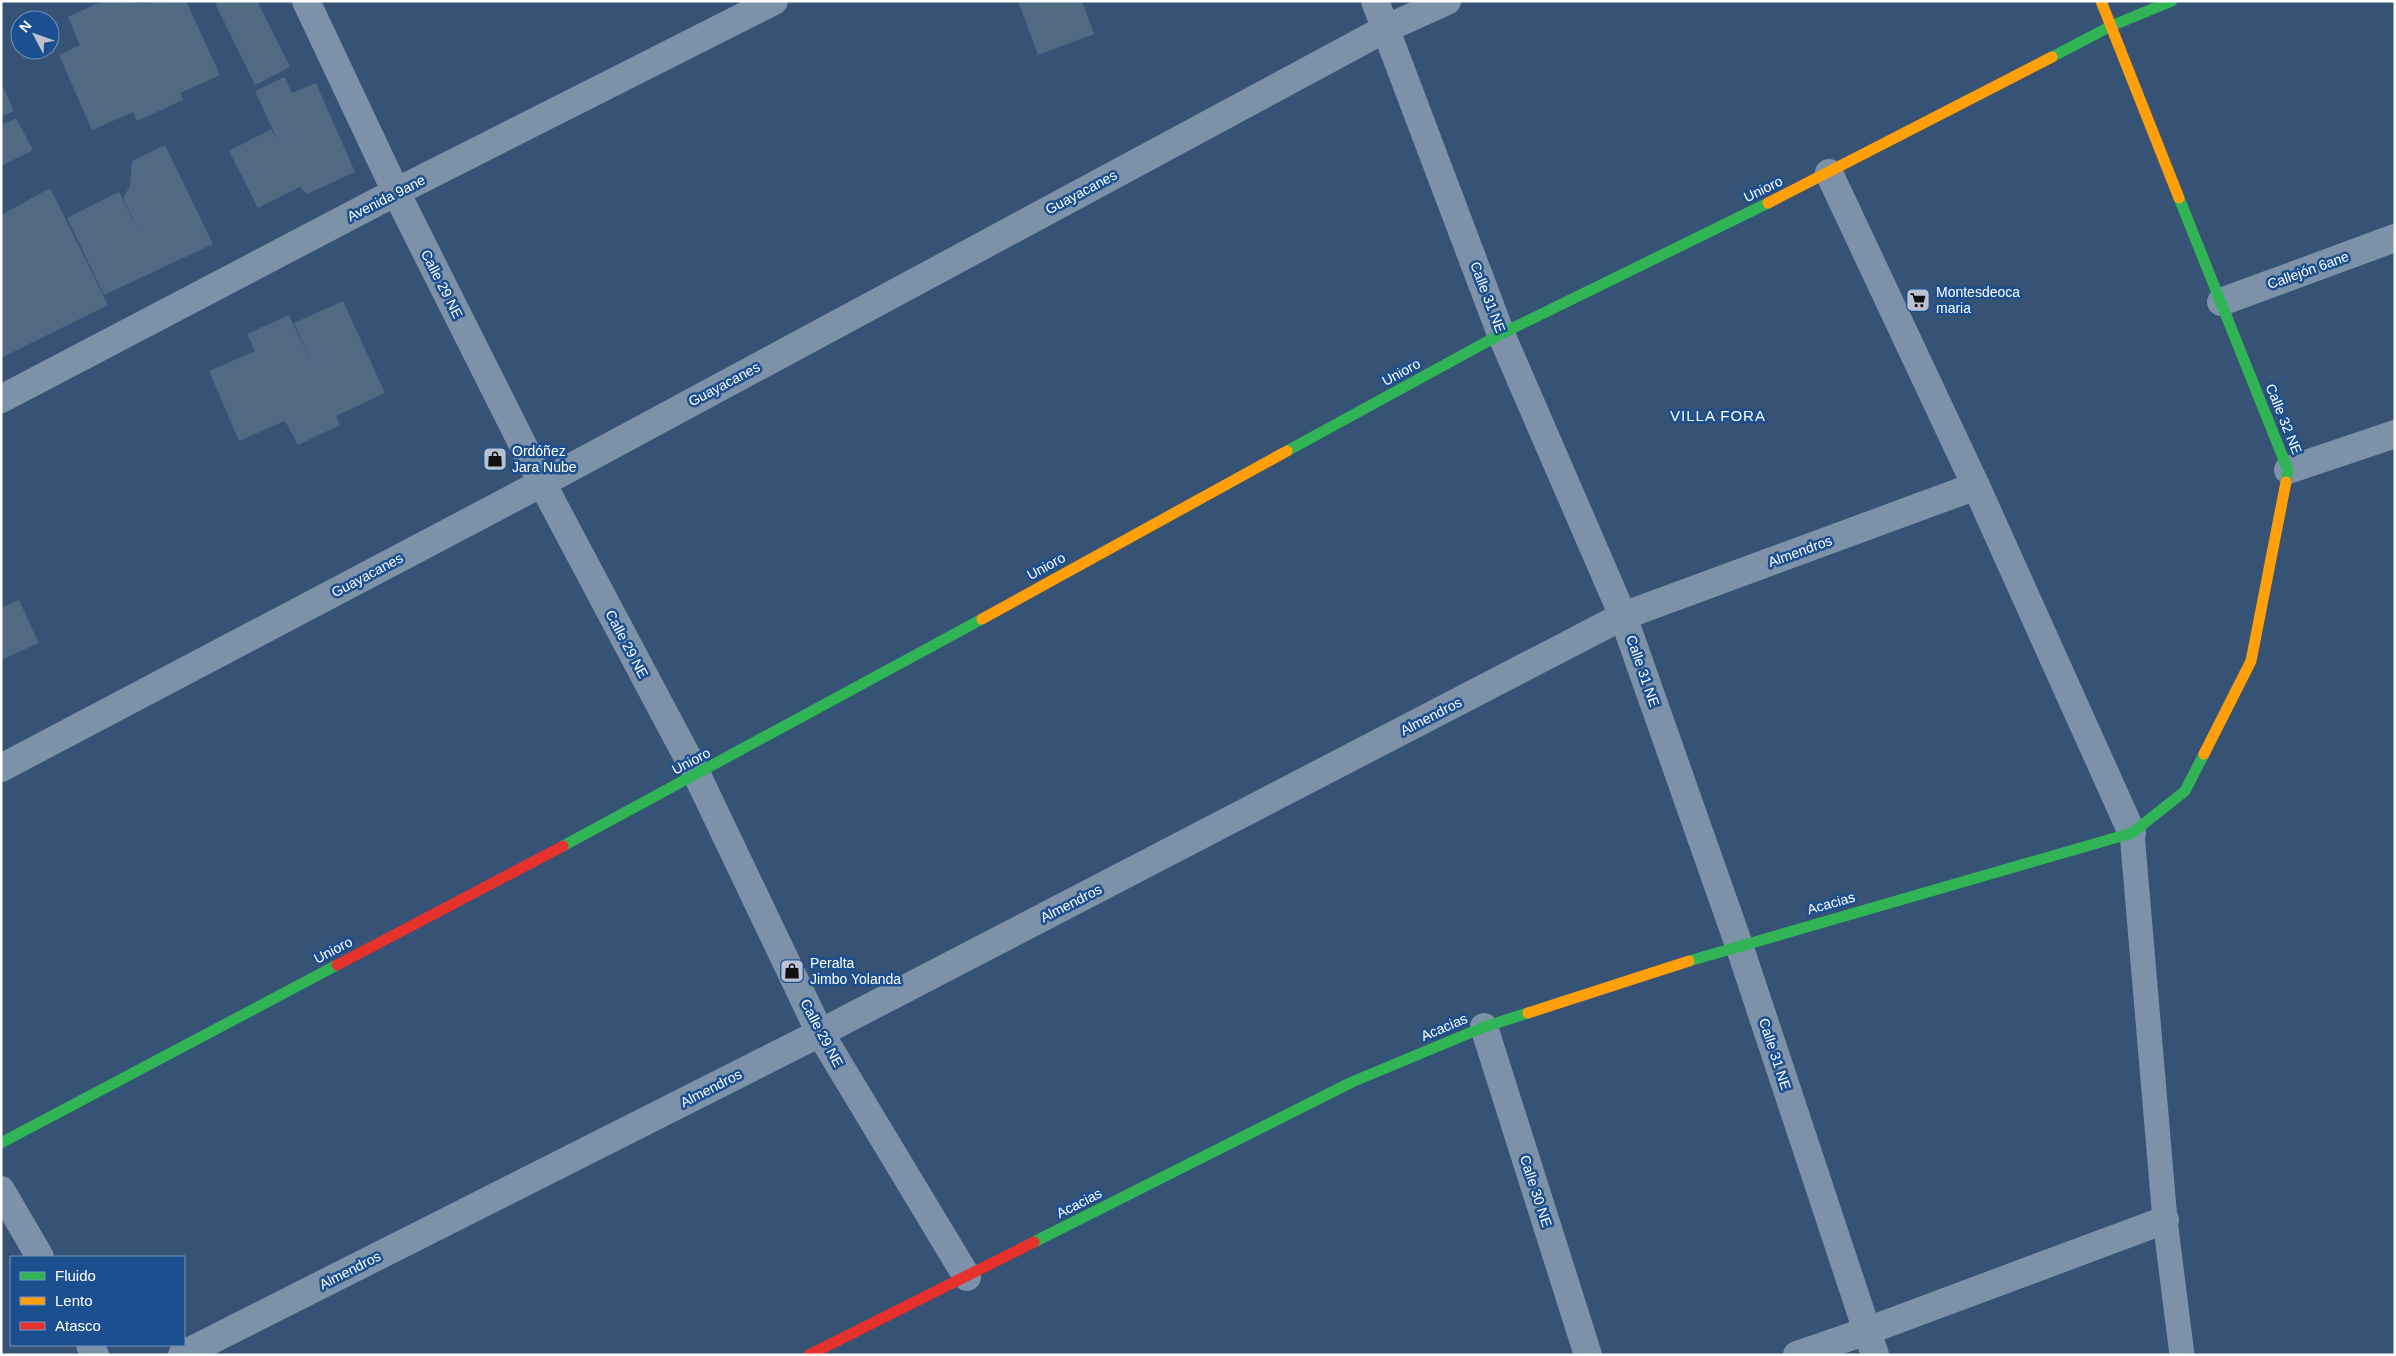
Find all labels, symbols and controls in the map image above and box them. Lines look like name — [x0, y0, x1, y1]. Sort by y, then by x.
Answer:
north arrow — [10, 10, 60, 60]
text: N — [16, 17, 35, 36]
street label: Guayacanes — [1043, 166, 1119, 218]
street label: Avenida 9ane — [344, 171, 428, 225]
street label: Unioro — [1741, 173, 1785, 205]
street label: Calle 29 NE — [418, 247, 466, 321]
street label: Callejón 6ane — [2265, 248, 2351, 292]
street label: Calle 31 NE — [1467, 259, 1509, 335]
place label: Montesdeoca maria — [1936, 284, 2020, 316]
supermarket icon: Montesdeoca maria — [1905, 287, 1931, 313]
street label: Unioro — [1379, 355, 1423, 389]
street label: Guayacanes — [686, 358, 762, 410]
street label: Calle 32 NE — [2263, 381, 2305, 457]
district label: VILLA FORA — [1670, 407, 1766, 424]
place label: Ordóñez Jara Nube — [512, 443, 577, 475]
shop icon: Ordóñez Jara Nube — [482, 446, 508, 472]
street label: Almendros — [1766, 532, 1834, 570]
street label: Guayacanes — [329, 549, 405, 601]
street label: Unioro — [1024, 549, 1068, 583]
street label: Calle 29 NE — [602, 607, 652, 681]
street label: Calle 31 NE — [1623, 633, 1663, 709]
street label: Almendros — [1398, 694, 1464, 738]
street label: Unioro — [669, 744, 713, 778]
street label: Almendros — [1038, 881, 1104, 925]
street label: Acacias — [1805, 889, 1857, 917]
street label: Unioro — [311, 933, 355, 967]
place label: Peralta Jimbo Yolanda — [810, 955, 901, 987]
shop icon: Peralta Jimbo Yolanda — [779, 958, 805, 984]
street label: Calle 29 NE — [797, 996, 847, 1070]
street label: Acacias — [1418, 1010, 1470, 1044]
street label: Calle 31 NE — [1756, 1016, 1794, 1092]
street label: Almendros — [678, 1066, 744, 1110]
street label: Calle 30 NE — [1517, 1153, 1555, 1229]
street label: Acacias — [1054, 1185, 1104, 1221]
street label: Almendros — [317, 1248, 383, 1292]
legend — [10, 1256, 185, 1346]
text: Fluido — [55, 1267, 96, 1284]
text: Lento — [55, 1292, 93, 1309]
text: Atasco — [55, 1317, 101, 1334]

